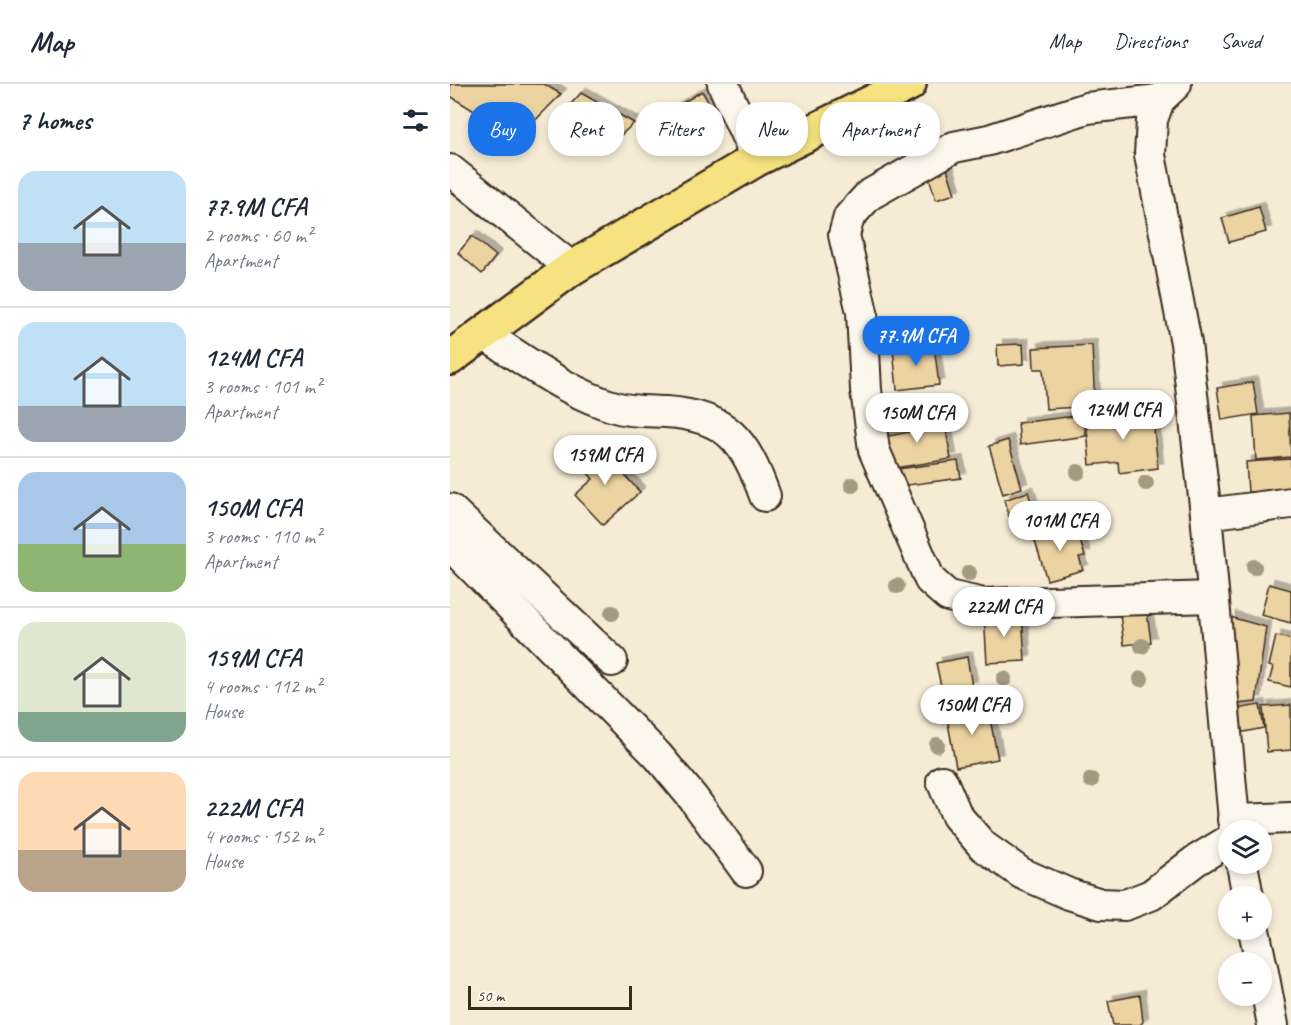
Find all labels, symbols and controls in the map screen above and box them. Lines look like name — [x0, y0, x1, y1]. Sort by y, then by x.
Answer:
text: Map — [30, 24, 73, 59]
text: Map — [1049, 28, 1081, 54]
text: Directions — [1114, 28, 1187, 54]
text: Saved — [1220, 28, 1261, 54]
chip: Buy — [468, 102, 536, 156]
chip: Rent — [548, 102, 624, 156]
chip: Filters — [636, 102, 724, 156]
chip: New — [736, 102, 808, 156]
chip: Apartment — [820, 102, 940, 156]
text: 7 homes — [18, 104, 91, 137]
icon: filters — [399, 104, 432, 137]
text: 77.9M CFA — [204, 190, 307, 223]
icon: home — [66, 195, 138, 267]
text: 2 rooms · 60 m² — [204, 223, 312, 248]
text: Apartment — [204, 248, 277, 273]
pin: 77.9M CFA — [847, 316, 985, 367]
text: 77.9M CFA — [877, 323, 955, 348]
text: 124M CFA — [204, 341, 302, 374]
icon: home — [66, 346, 138, 418]
text: 3 rooms · 101 m² — [204, 374, 321, 399]
pin: 124M CFA — [1061, 390, 1185, 441]
pin: 150M CFA — [855, 393, 979, 444]
text: 124M CFA — [1085, 397, 1161, 422]
text: Apartment — [204, 399, 277, 424]
text: 150M CFA — [879, 400, 955, 425]
pin: 159M CFA — [543, 435, 667, 486]
text: 159M CFA — [568, 442, 642, 467]
text: 150M CFA — [204, 491, 302, 524]
icon: home — [66, 496, 138, 568]
pin: 101M CFA — [998, 501, 1122, 552]
text: 101M CFA — [1022, 508, 1098, 533]
text: 3 rooms · 110 m² — [204, 524, 321, 549]
text: Apartment — [204, 549, 277, 574]
pin: 222M CFA — [942, 587, 1066, 638]
text: 222M CFA — [966, 594, 1042, 619]
text: 159M CFA — [204, 641, 301, 674]
icon: home — [66, 646, 138, 718]
text: 4 rooms · 112 m² — [204, 674, 321, 699]
pin: 150M CFA — [910, 685, 1034, 736]
text: 150M CFA — [934, 692, 1010, 717]
text: House — [204, 699, 243, 724]
text: 222M CFA — [204, 791, 302, 824]
icon: home — [66, 796, 138, 868]
map controls — [1218, 820, 1272, 1006]
button: layers — [1218, 820, 1272, 874]
text: 4 rooms · 152 m² — [204, 824, 321, 849]
text: House — [204, 849, 243, 874]
button: + — [1218, 886, 1272, 940]
button: − — [1218, 952, 1272, 1006]
scale bar — [468, 983, 632, 1010]
text: 50 m — [477, 986, 504, 1006]

